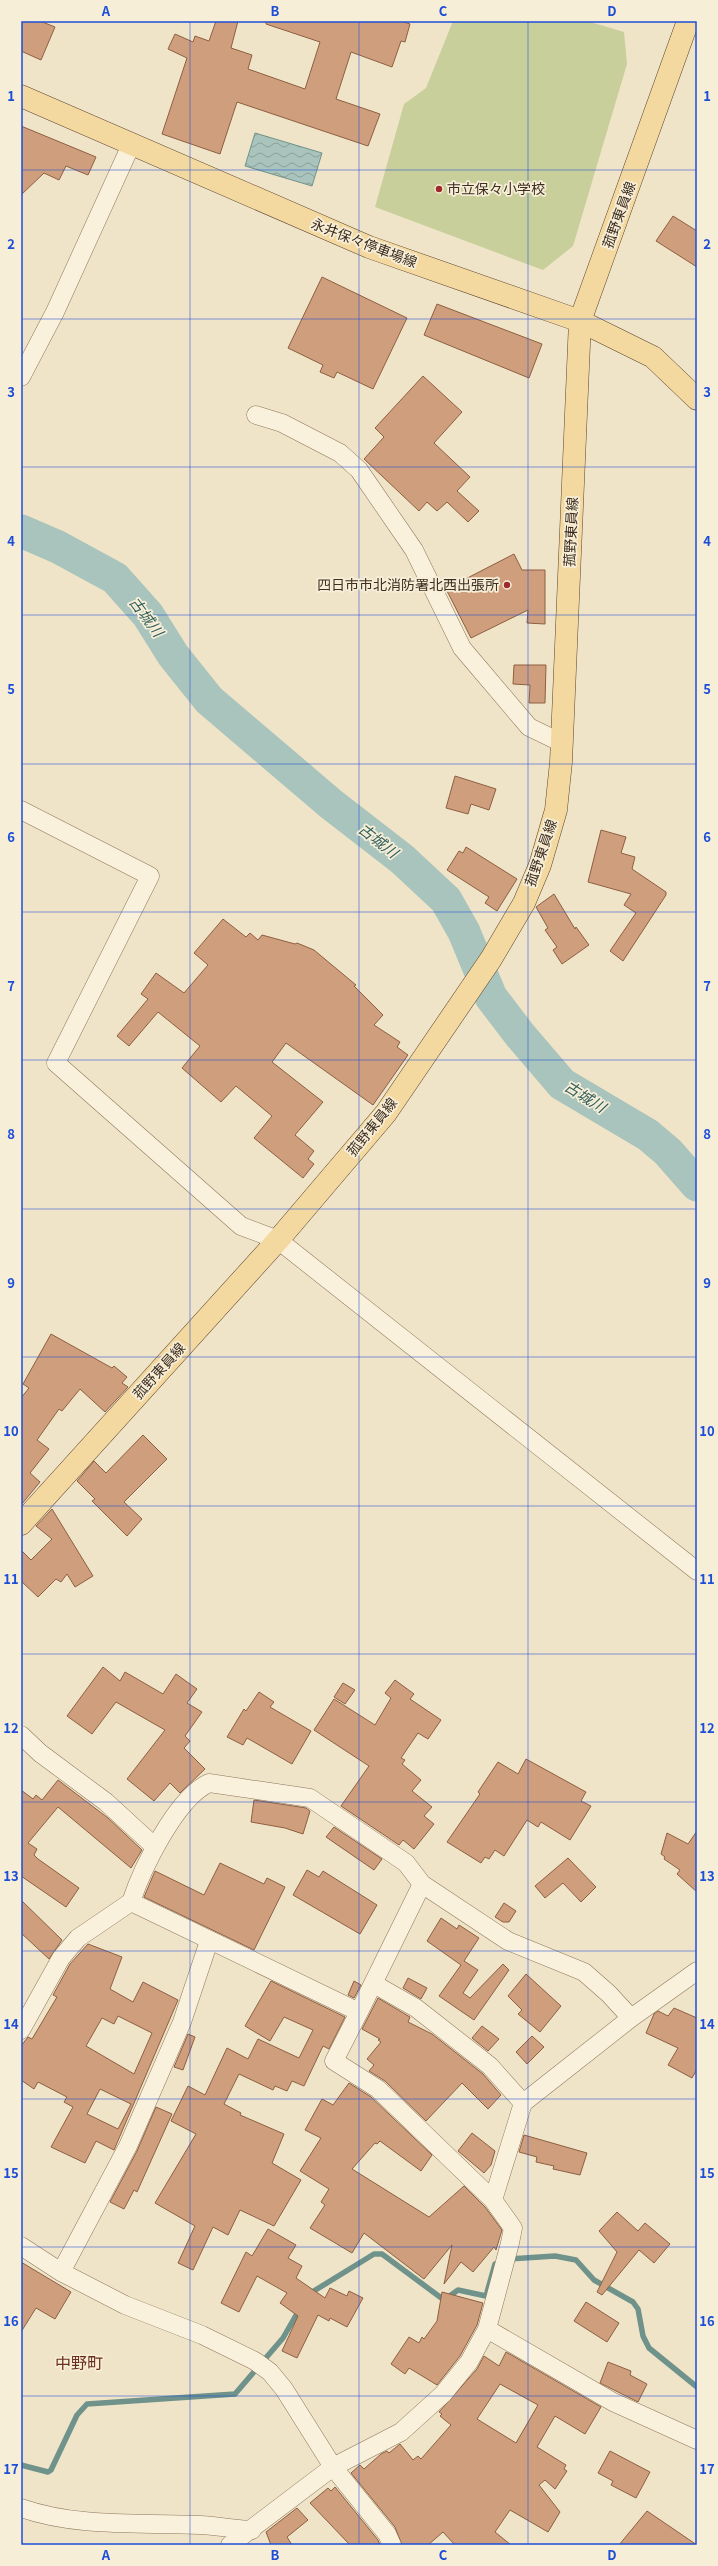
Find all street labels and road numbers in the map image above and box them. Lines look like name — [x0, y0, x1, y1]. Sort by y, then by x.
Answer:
street label: 菰野東員線 — [597, 178, 639, 251]
street label: 永井保々停車場線 — [308, 213, 420, 271]
street label: 菰野東員線 — [558, 496, 582, 567]
street label: 菰野東員線 — [519, 816, 561, 889]
street label: 菰野東員線 — [341, 1093, 401, 1160]
street label: 菰野東員線 — [127, 1338, 189, 1403]

